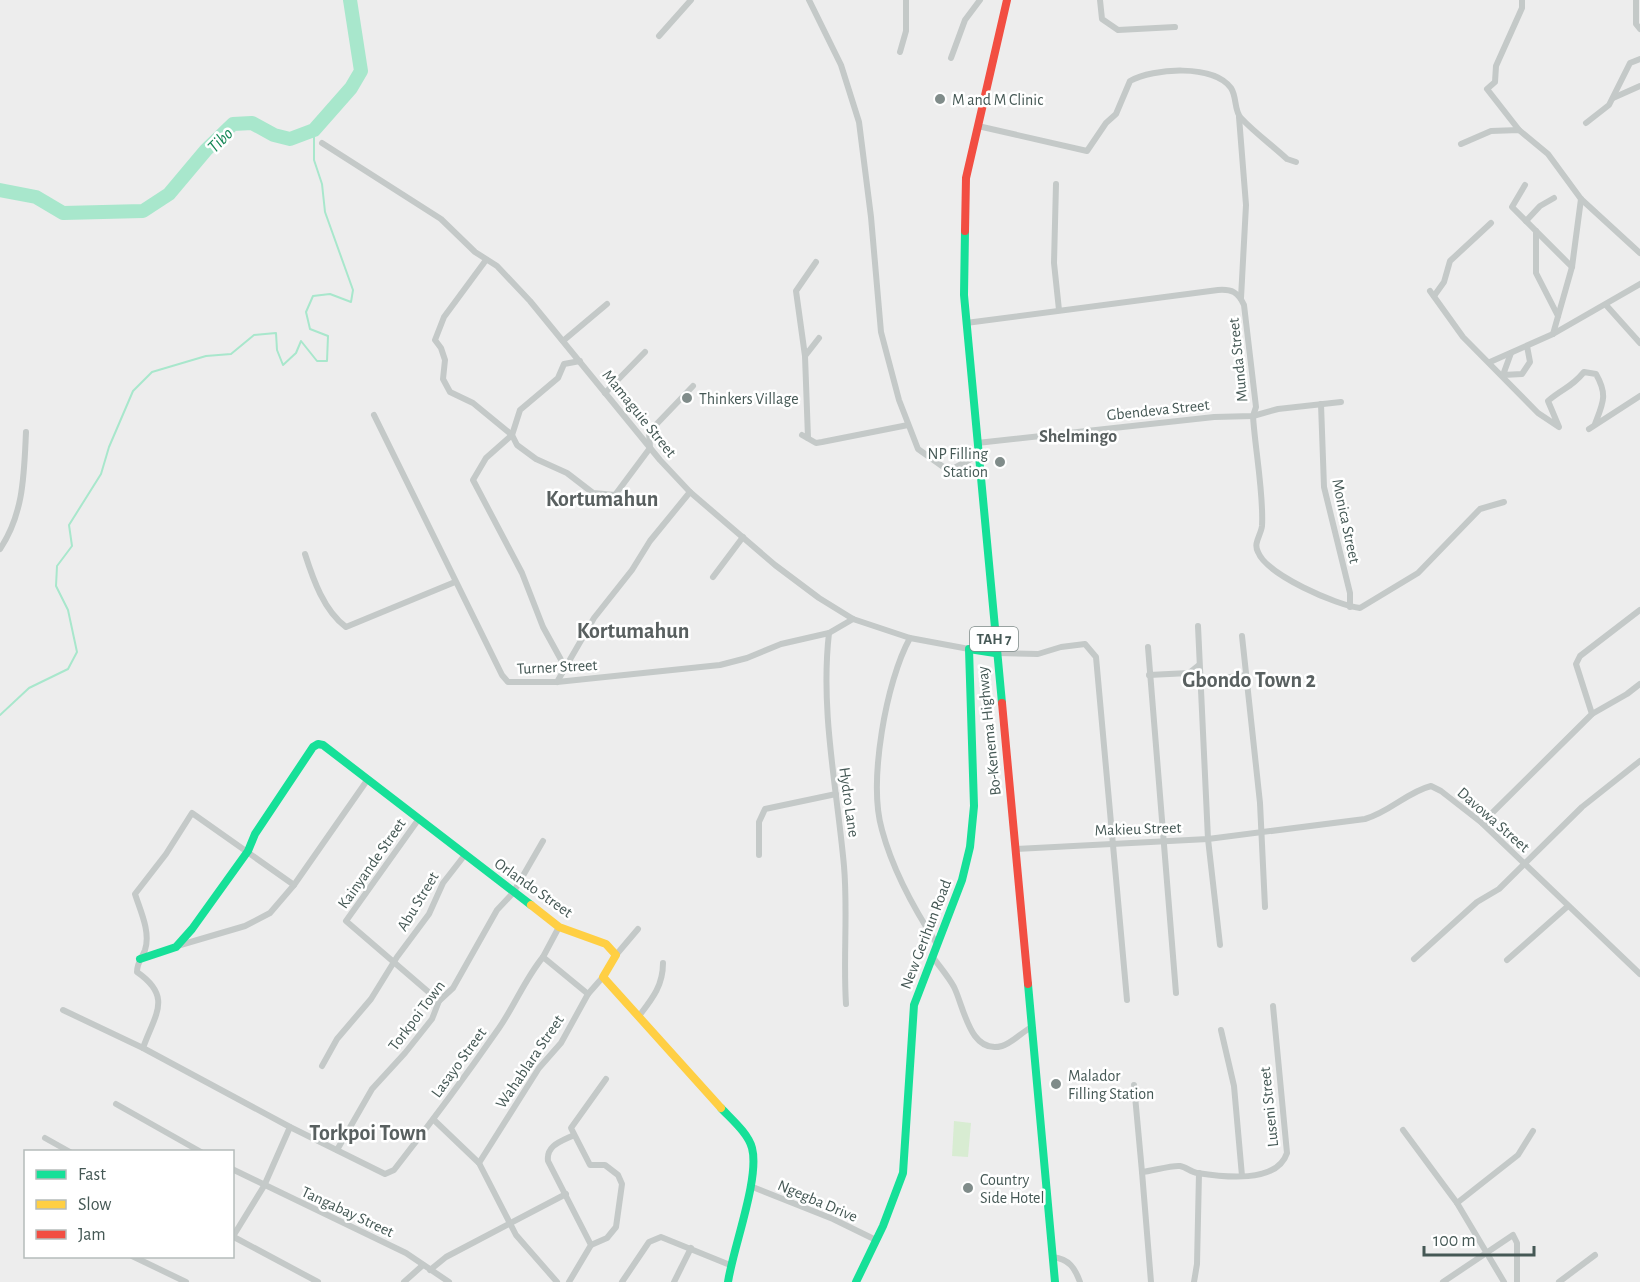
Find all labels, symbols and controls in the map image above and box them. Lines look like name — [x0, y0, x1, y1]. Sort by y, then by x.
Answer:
marker: M and M Clinic — [933, 92, 947, 106]
place label: M and M Clinic — [952, 92, 1043, 108]
water label: Tibo — [205, 125, 237, 157]
street label: Munda Street — [1226, 317, 1250, 403]
street label: Mamaguie Street — [599, 367, 679, 460]
marker: Thinkers Village — [680, 391, 694, 405]
place label: Thinkers Village — [699, 391, 799, 407]
street label: Gbendeva Street — [1106, 397, 1210, 423]
district label: Shelmingo — [1039, 428, 1117, 446]
place label: NP Filling Station — [927, 446, 988, 480]
marker: NP Filling Station — [993, 455, 1007, 469]
street label: Monica Street — [1329, 478, 1363, 565]
district label: Kortumahun — [546, 488, 658, 510]
district label: Kortumahun — [577, 620, 689, 642]
road number: TAH 7 — [970, 627, 1018, 651]
street label: Turner Street — [516, 657, 598, 677]
street label: Bo-Kenema Highway — [974, 665, 1005, 796]
district label: Gbondo Town 2 — [1182, 669, 1316, 691]
street label: Hydro Lane — [835, 766, 862, 838]
street label: Davowa Street — [1454, 784, 1533, 855]
street label: Kainyande Street — [335, 816, 410, 912]
street label: Makieu Street — [1094, 819, 1182, 839]
street label: Orlando Street — [491, 855, 575, 921]
street label: Abu Street — [394, 869, 442, 934]
street label: New Gerihun Road — [898, 877, 954, 991]
street label: Torkpoi Town — [385, 978, 448, 1054]
street label: Wahablara Street — [493, 1012, 567, 1111]
street label: Lasayo Street — [428, 1025, 490, 1101]
street label: Luseni Street — [1257, 1066, 1281, 1148]
place label: Malador Filling Station — [1068, 1068, 1154, 1102]
marker: Malador Filling Station — [1049, 1077, 1063, 1091]
district label: Torkpoi Town — [309, 1122, 427, 1144]
legend — [24, 1150, 234, 1258]
text: Fast — [78, 1166, 106, 1184]
place label: Country Side Hotel — [980, 1172, 1044, 1206]
street label: Ngegba Drive — [775, 1177, 860, 1225]
marker: Country Side Hotel — [961, 1181, 975, 1195]
street label: Tangabay Street — [299, 1184, 396, 1241]
text: Slow — [78, 1196, 111, 1214]
scale bar — [1424, 1219, 1534, 1257]
text: Jam — [78, 1226, 106, 1244]
text: 100 m — [1433, 1232, 1476, 1250]

